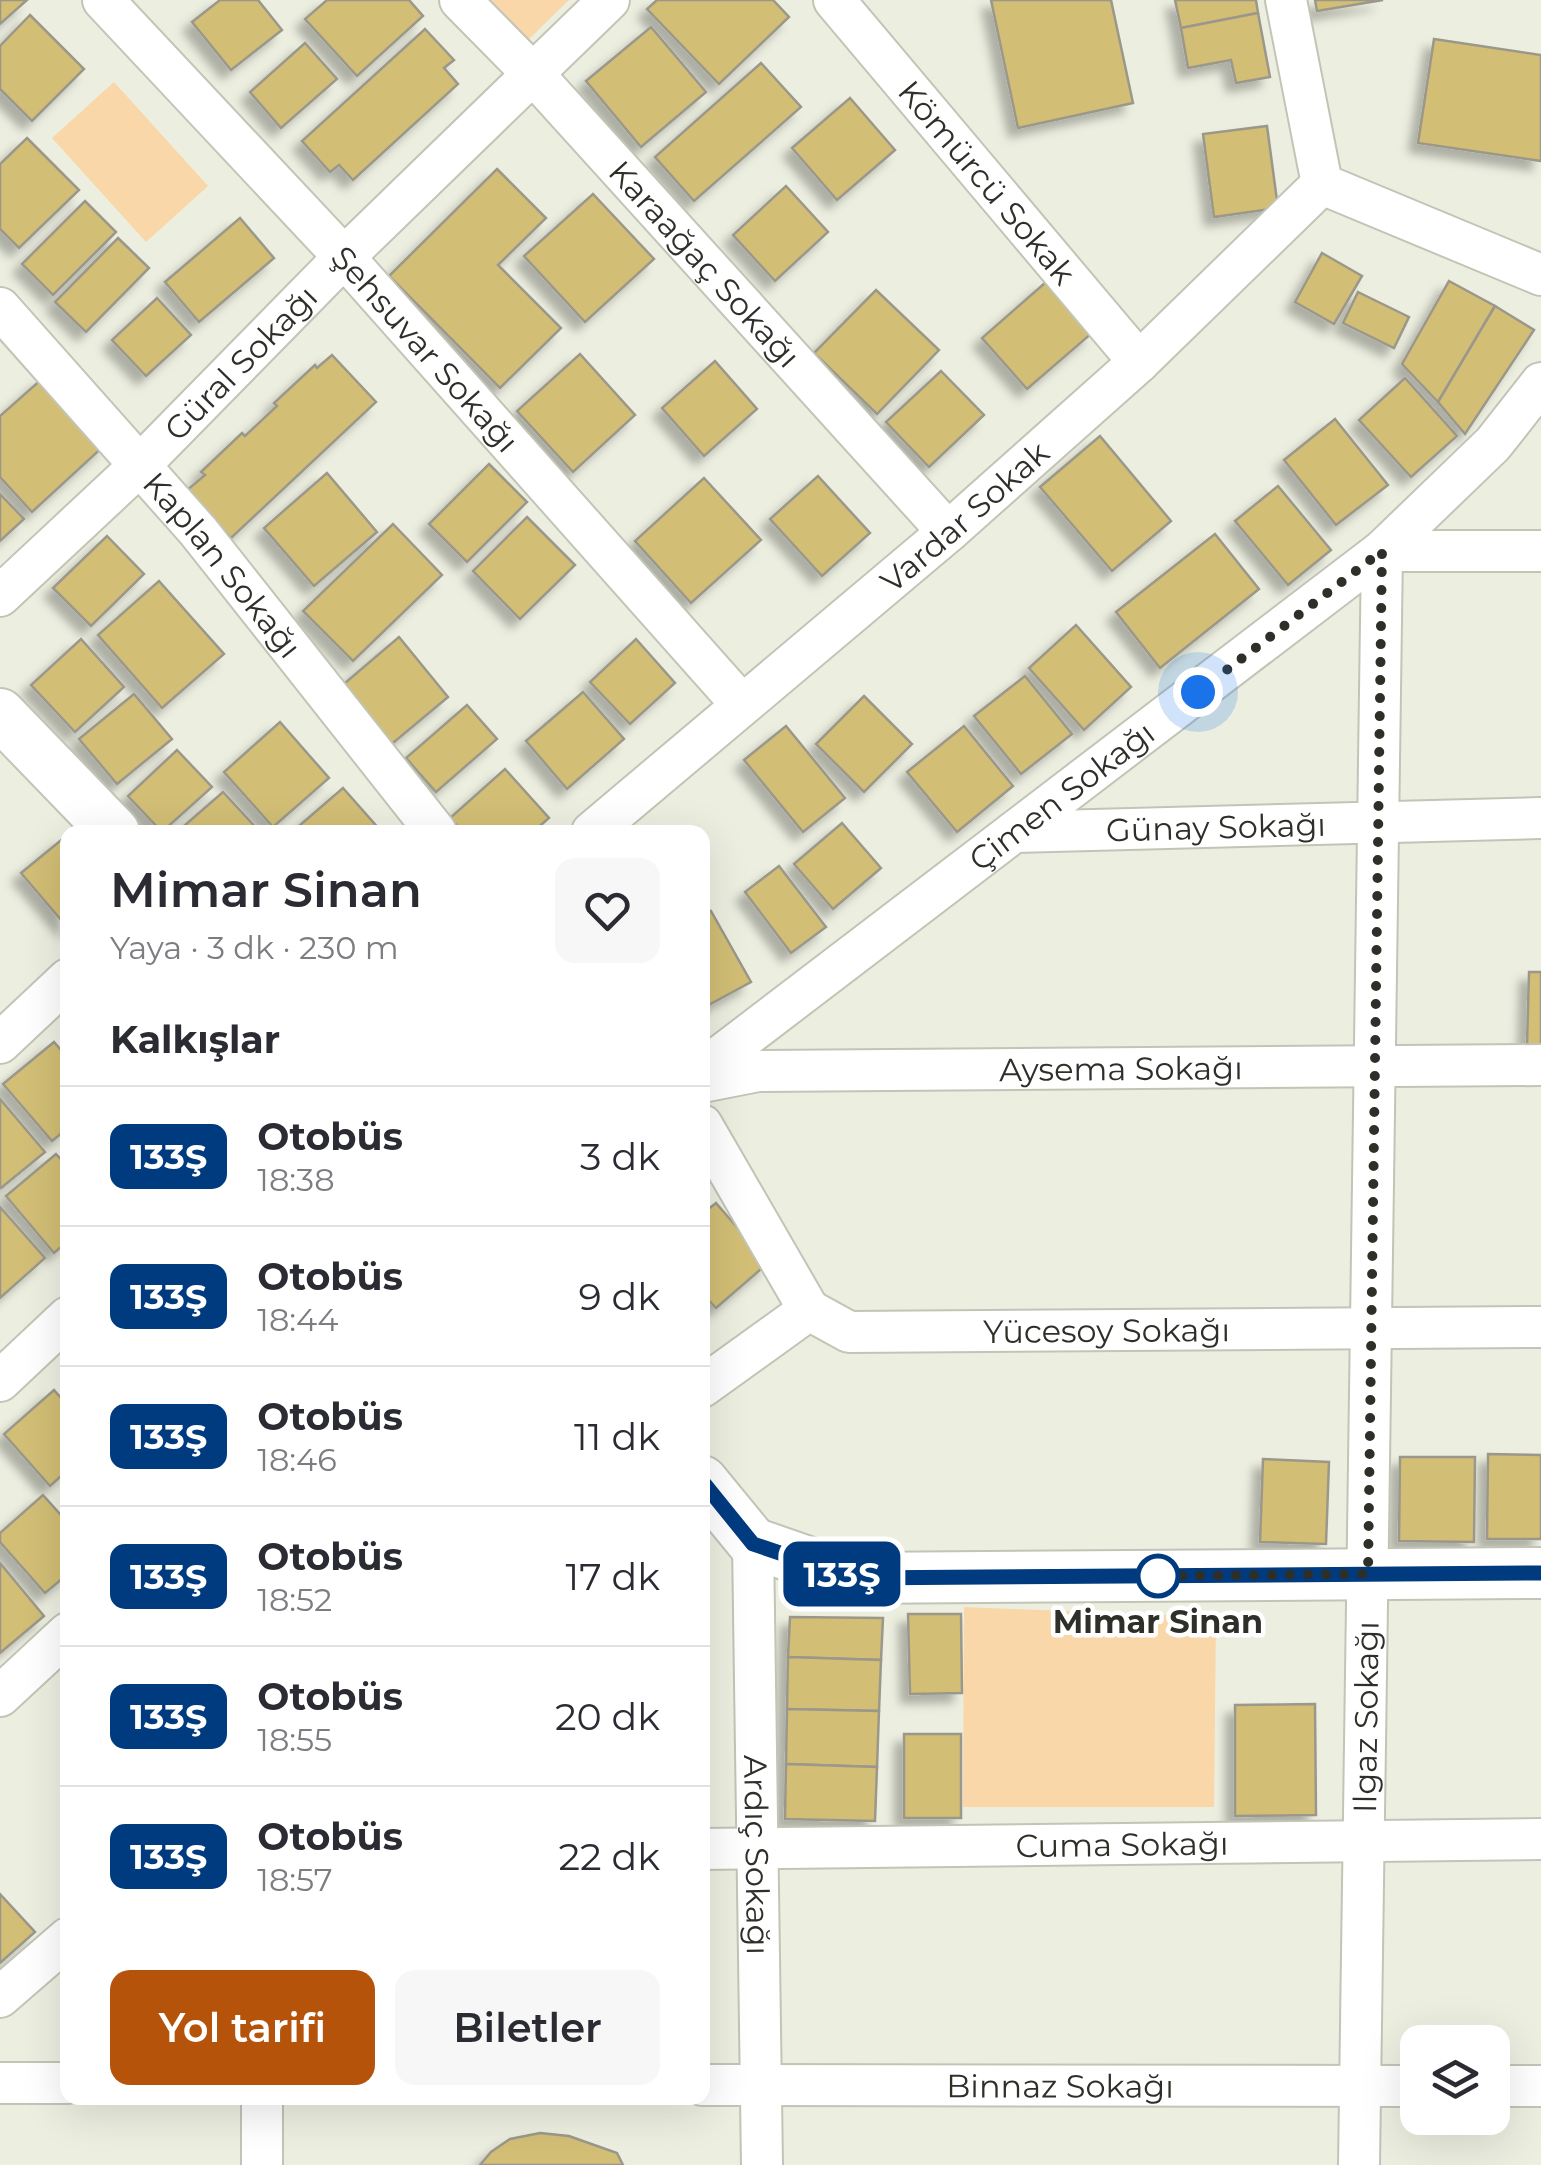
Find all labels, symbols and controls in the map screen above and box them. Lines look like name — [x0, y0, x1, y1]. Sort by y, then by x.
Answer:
street label: Kömürcü Sokak — [890, 72, 1084, 292]
street label: Karaağaç Sokağı — [601, 152, 809, 375]
street label: Şehsuvar Sokağı — [324, 238, 527, 460]
street label: Güral Sokağı — [156, 277, 325, 448]
street label: Vardar Sokak — [872, 433, 1056, 600]
street label: Kaplan Sokağı — [135, 464, 310, 665]
your location — [1173, 667, 1223, 717]
street label: Çimen Sokağı — [961, 713, 1162, 879]
street label: Günay Sokağı — [1105, 804, 1326, 849]
button: heart — [555, 858, 660, 963]
text: Mimar Sinan — [110, 861, 422, 919]
text: Yaya · 3 dk · 230 m — [110, 928, 399, 967]
text: Kalkışlar — [110, 1016, 280, 1063]
street label: Aysema Sokağı — [999, 1048, 1243, 1089]
text: Otobüs — [257, 1113, 403, 1160]
text: 3 dk — [580, 1133, 660, 1180]
text: 133Ş — [130, 1135, 207, 1178]
text: 18:38 — [257, 1160, 335, 1199]
text: Otobüs — [257, 1253, 403, 1300]
text: 9 dk — [578, 1273, 660, 1320]
text: 133Ş — [130, 1275, 207, 1318]
text: 18:44 — [257, 1300, 338, 1339]
street label: Yücesoy Sokağı — [983, 1310, 1230, 1351]
text: Otobüs — [257, 1393, 403, 1440]
text: 11 dk — [574, 1413, 660, 1460]
text: 133Ş — [130, 1415, 207, 1458]
text: 18:46 — [257, 1440, 337, 1479]
text: Otobüs — [257, 1533, 403, 1580]
line badge: 133Ş — [772, 1542, 912, 1606]
text: 17 dk — [565, 1553, 660, 1600]
text: 133Ş — [803, 1553, 881, 1596]
text: 133Ş — [130, 1555, 207, 1598]
marker: Mimar Sinan — [1137, 1555, 1179, 1597]
text: 18:52 — [257, 1580, 332, 1619]
place label: Mimar Sinan — [1053, 1602, 1263, 1641]
street label: Ilgaz Sokağı — [1345, 1621, 1386, 1813]
text: Otobüs — [257, 1673, 403, 1720]
text: 20 dk — [555, 1693, 660, 1740]
text: 133Ş — [130, 1695, 207, 1738]
text: 18:55 — [257, 1720, 332, 1759]
street label: Ardıç Sokağı — [737, 1755, 778, 1955]
text: Otobüs — [257, 1813, 403, 1860]
street label: Cuma Sokağı — [1015, 1823, 1229, 1865]
text: 22 dk — [558, 1833, 660, 1880]
text: 133Ş — [130, 1835, 207, 1878]
text: 18:57 — [257, 1860, 333, 1899]
button: Yol tarifi — [110, 1970, 375, 2085]
button: Biletler — [395, 1970, 660, 2085]
map controls — [1400, 2025, 1510, 2135]
button: layers — [1400, 2025, 1510, 2135]
street label: Binnaz Sokağı — [946, 2066, 1174, 2105]

